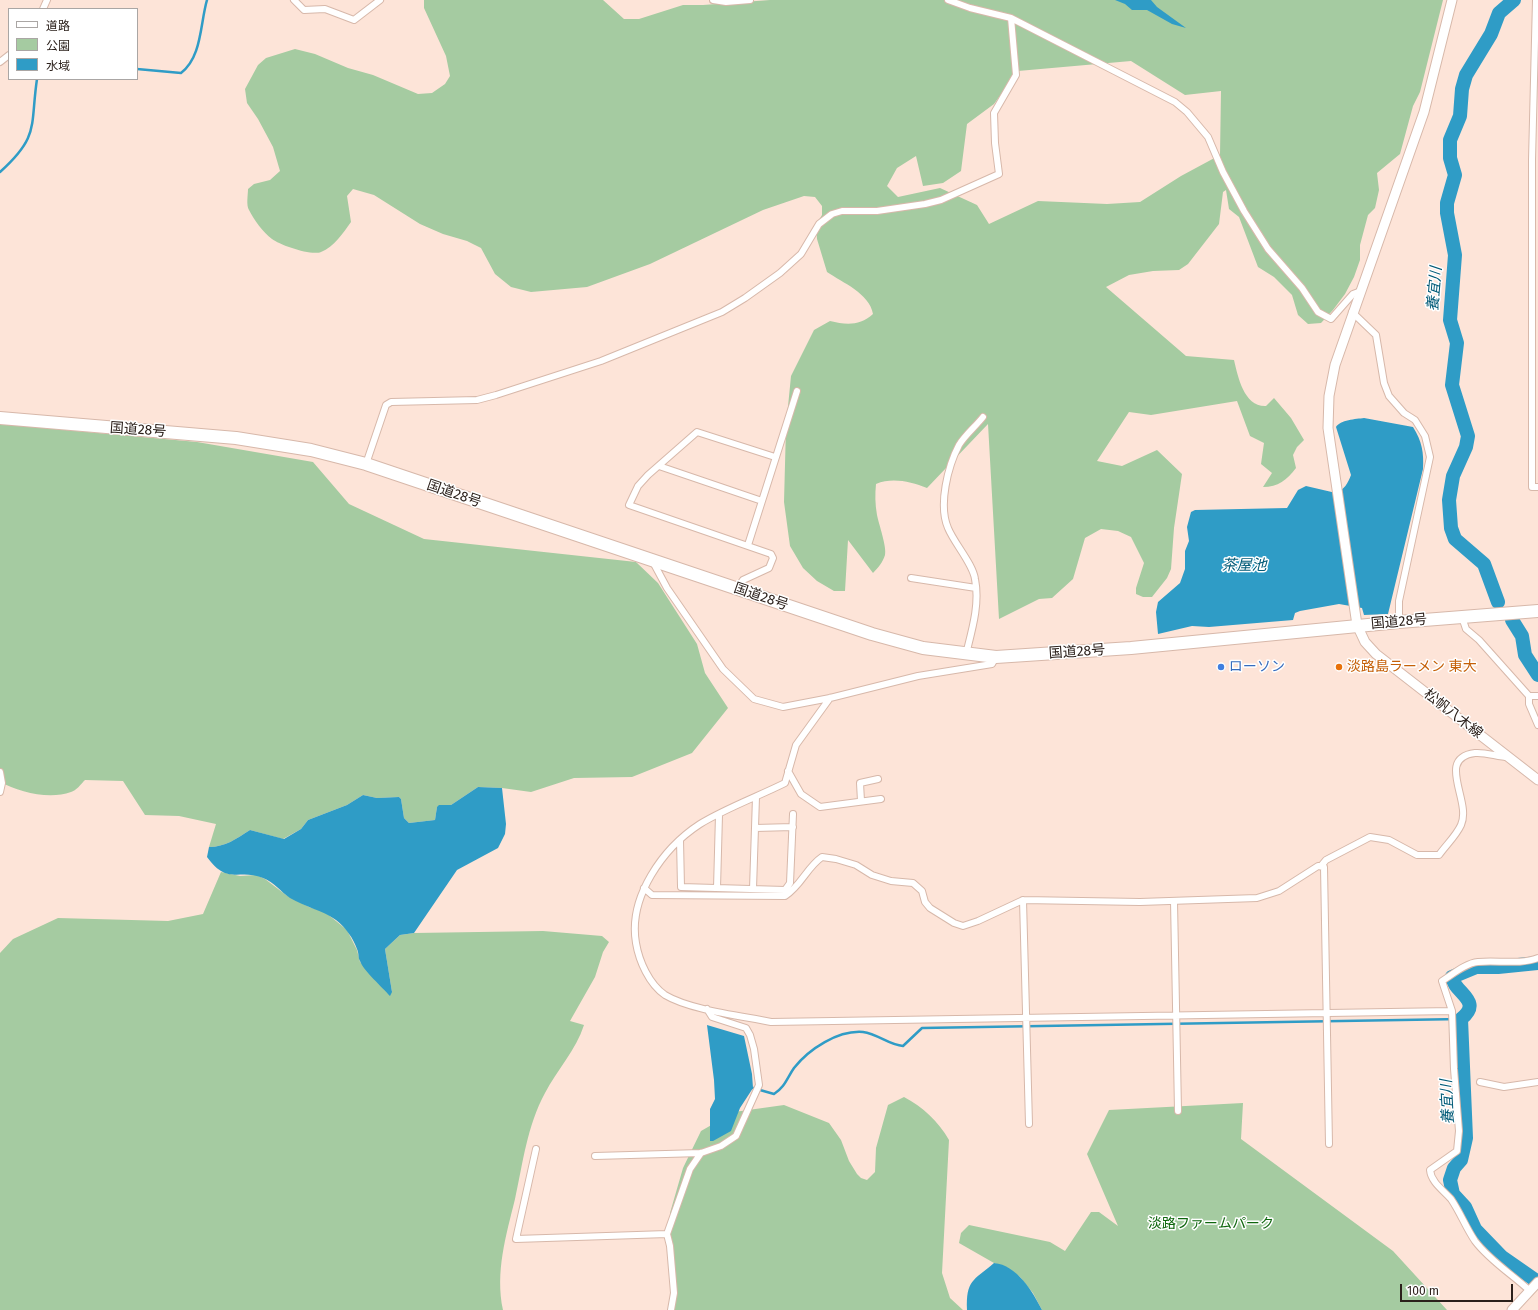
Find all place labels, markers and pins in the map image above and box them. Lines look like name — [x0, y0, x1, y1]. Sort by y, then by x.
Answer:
place label: ローソン — [1229, 659, 1285, 675]
place label: 淡路島ラーメン 東大 — [1347, 659, 1477, 675]
marker: ローソン — [1216, 662, 1226, 672]
marker: 淡路島ラーメン 東大 — [1334, 662, 1344, 672]

